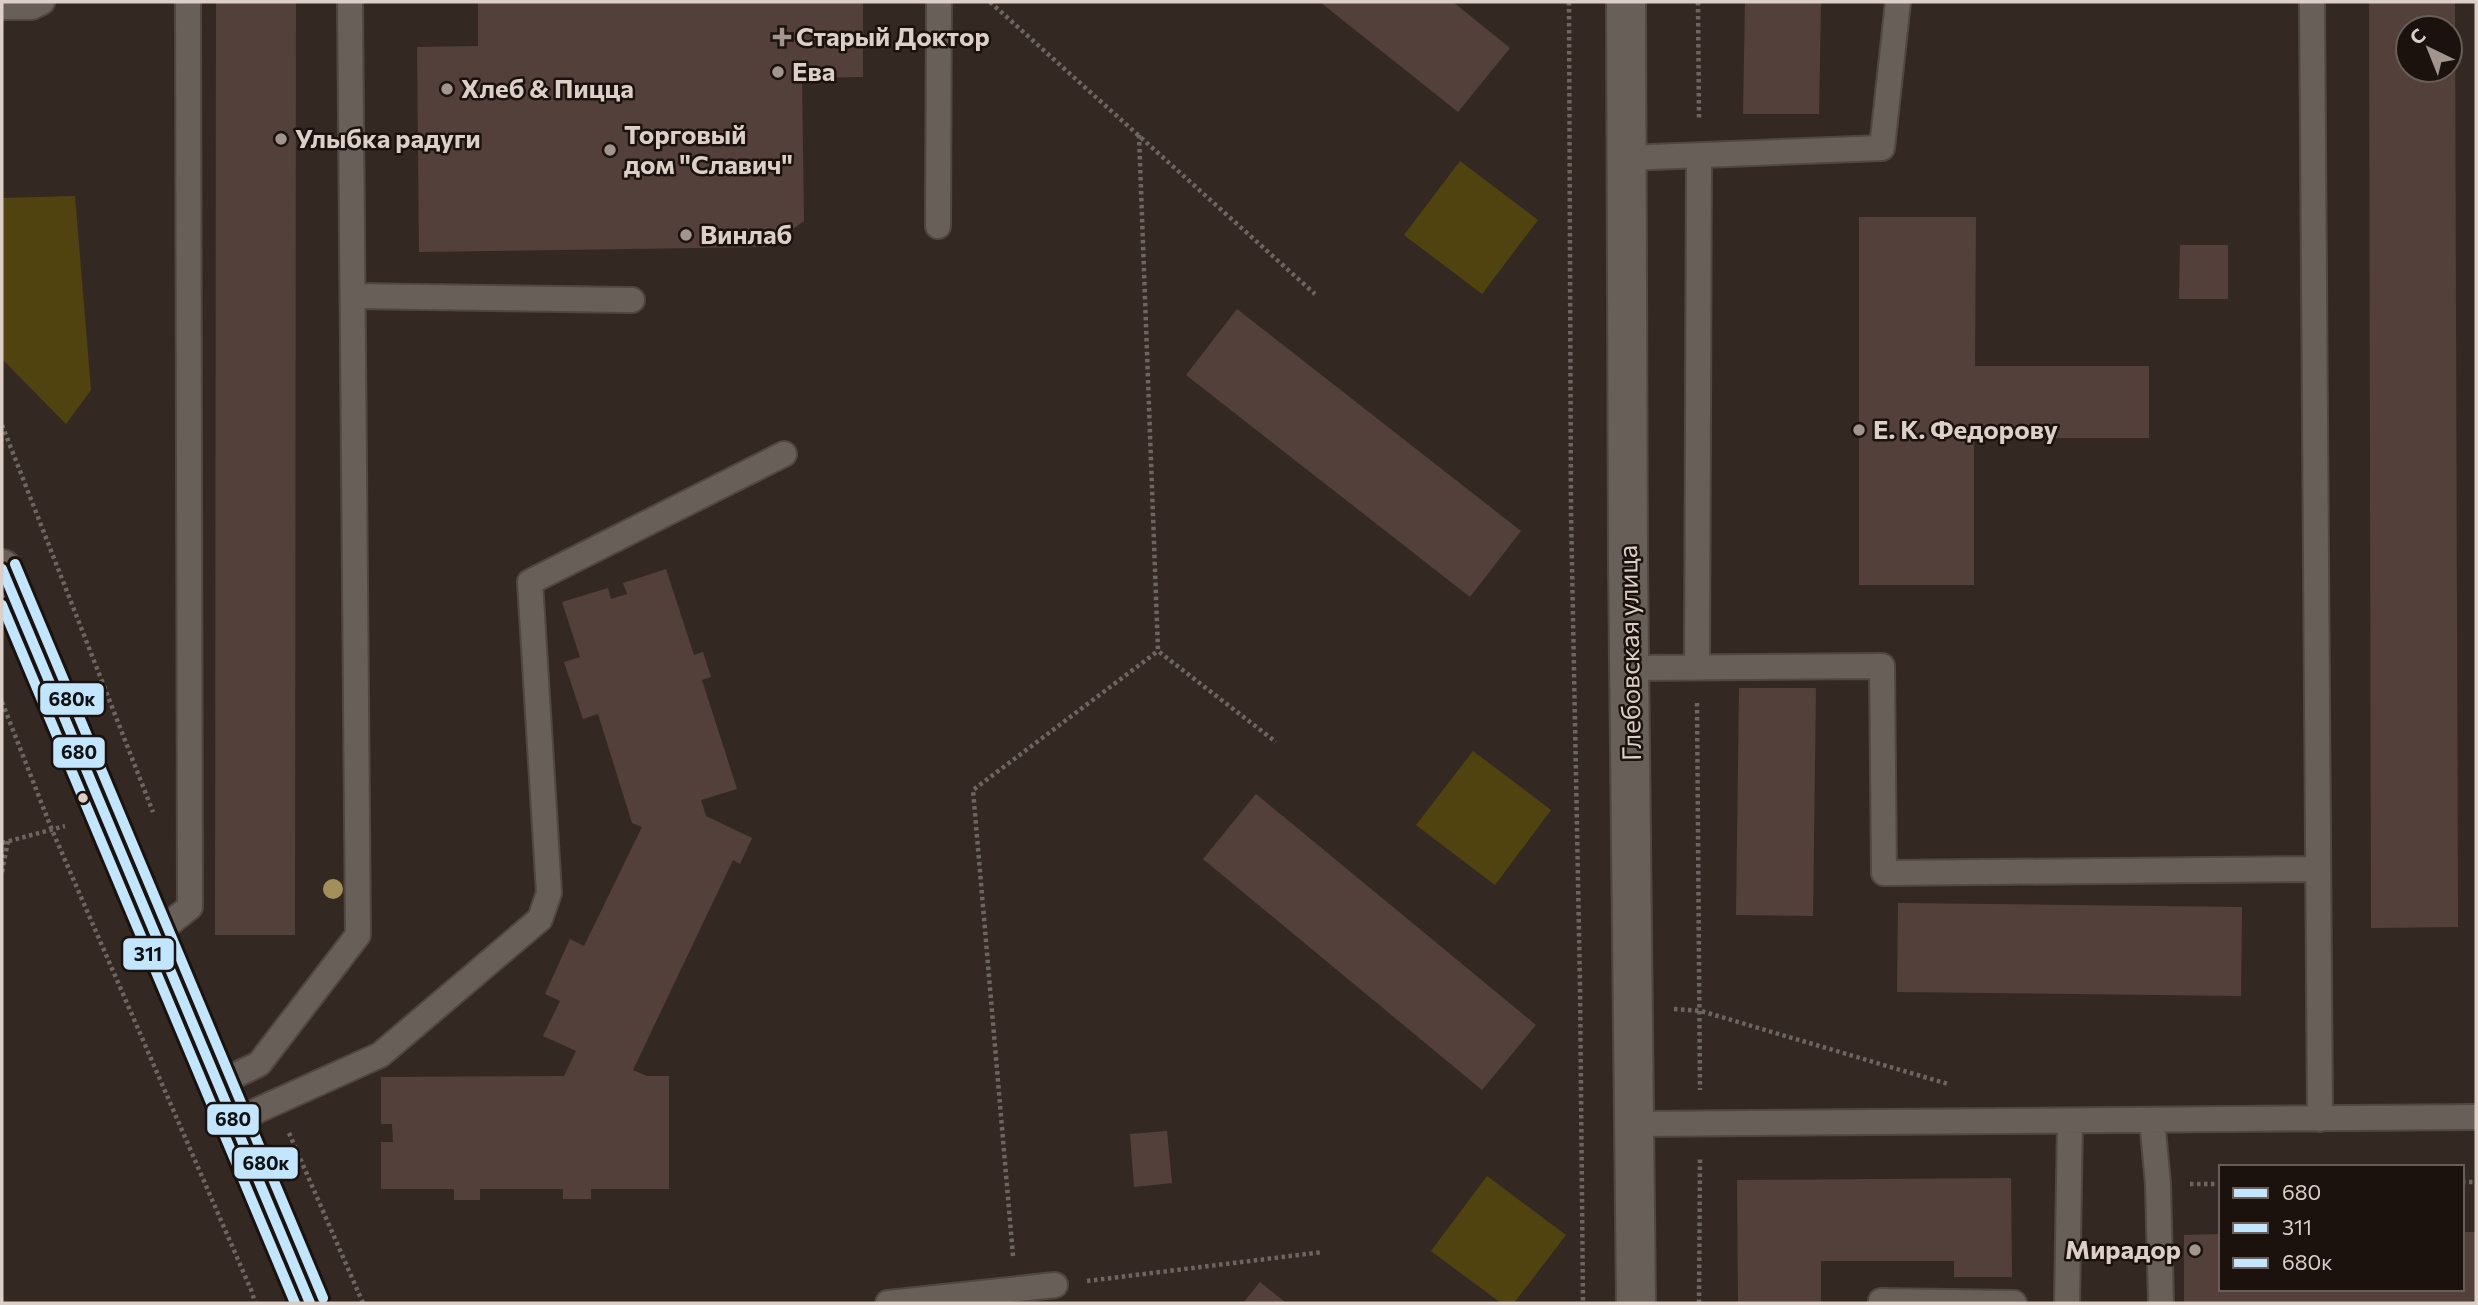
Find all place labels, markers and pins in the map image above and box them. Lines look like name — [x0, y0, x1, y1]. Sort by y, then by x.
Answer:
place label: Старый Доктор — [796, 20, 990, 51]
marker: Старый Доктор — [774, 29, 790, 45]
place label: Ева — [792, 55, 835, 86]
marker: Ева — [770, 64, 786, 80]
place label: Хлеб & Пицца — [461, 72, 634, 103]
marker: Хлеб & Пицца — [439, 81, 455, 97]
place label: Торговый дом "Славич" — [624, 118, 793, 179]
place label: Улыбка радуги — [295, 122, 481, 153]
marker: Улыбка радуги — [273, 131, 289, 147]
marker: Торговый дом "Славич" — [602, 142, 618, 158]
place label: Винлаб — [700, 218, 792, 249]
marker: Винлаб — [678, 227, 694, 243]
place label: Е. К. Федорову — [1873, 413, 2058, 444]
marker: Е. К. Федорову — [1851, 422, 1867, 438]
unlabelled marker — [76, 791, 90, 805]
place label: Мирадор — [2065, 1233, 2181, 1264]
marker: Мирадор — [2187, 1242, 2203, 1258]

